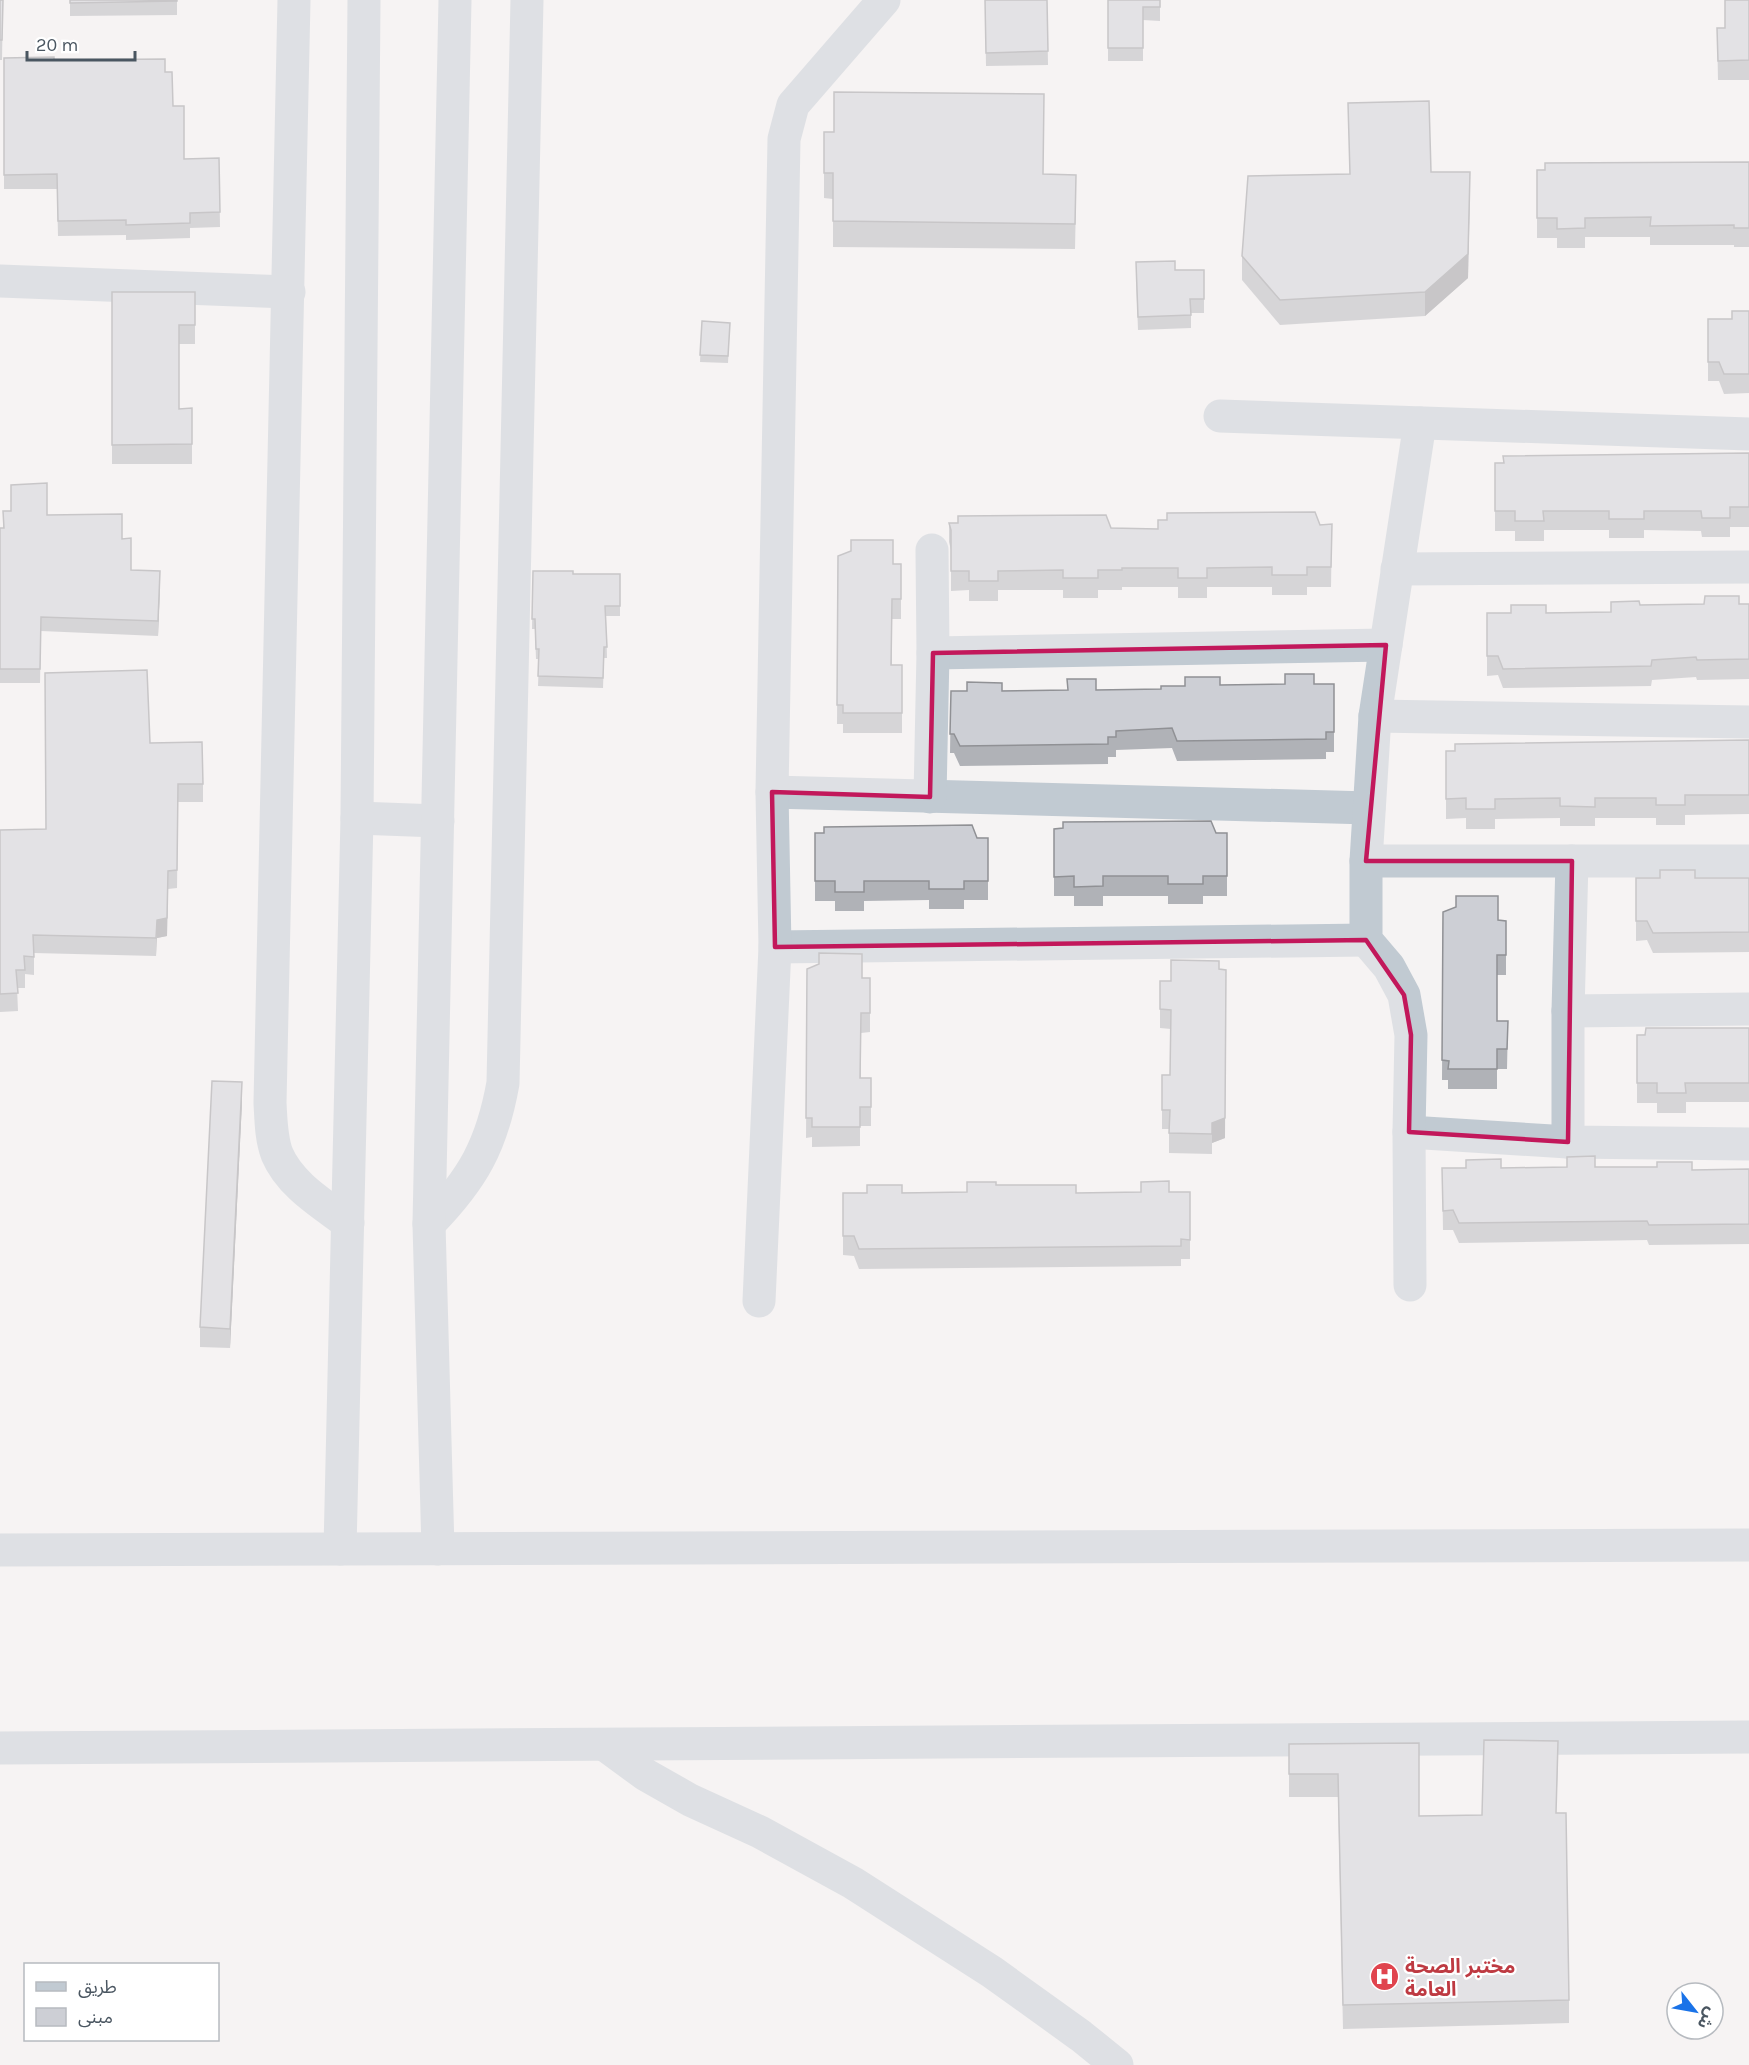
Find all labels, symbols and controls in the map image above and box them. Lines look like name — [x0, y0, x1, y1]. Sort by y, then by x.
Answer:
scale bar — [27, 24, 135, 62]
text: 20 m — [36, 34, 78, 56]
place label: مختبر الصحة العامة — [1405, 1955, 1515, 2001]
hospital icon: مختبر الصحة العامة — [1368, 1961, 1400, 1993]
legend — [24, 1963, 219, 2041]
text: طريق — [78, 1976, 117, 1998]
north arrow — [1665, 1981, 1725, 2041]
text: ش — [1694, 2004, 1721, 2033]
text: مبنى — [78, 2006, 113, 2028]

